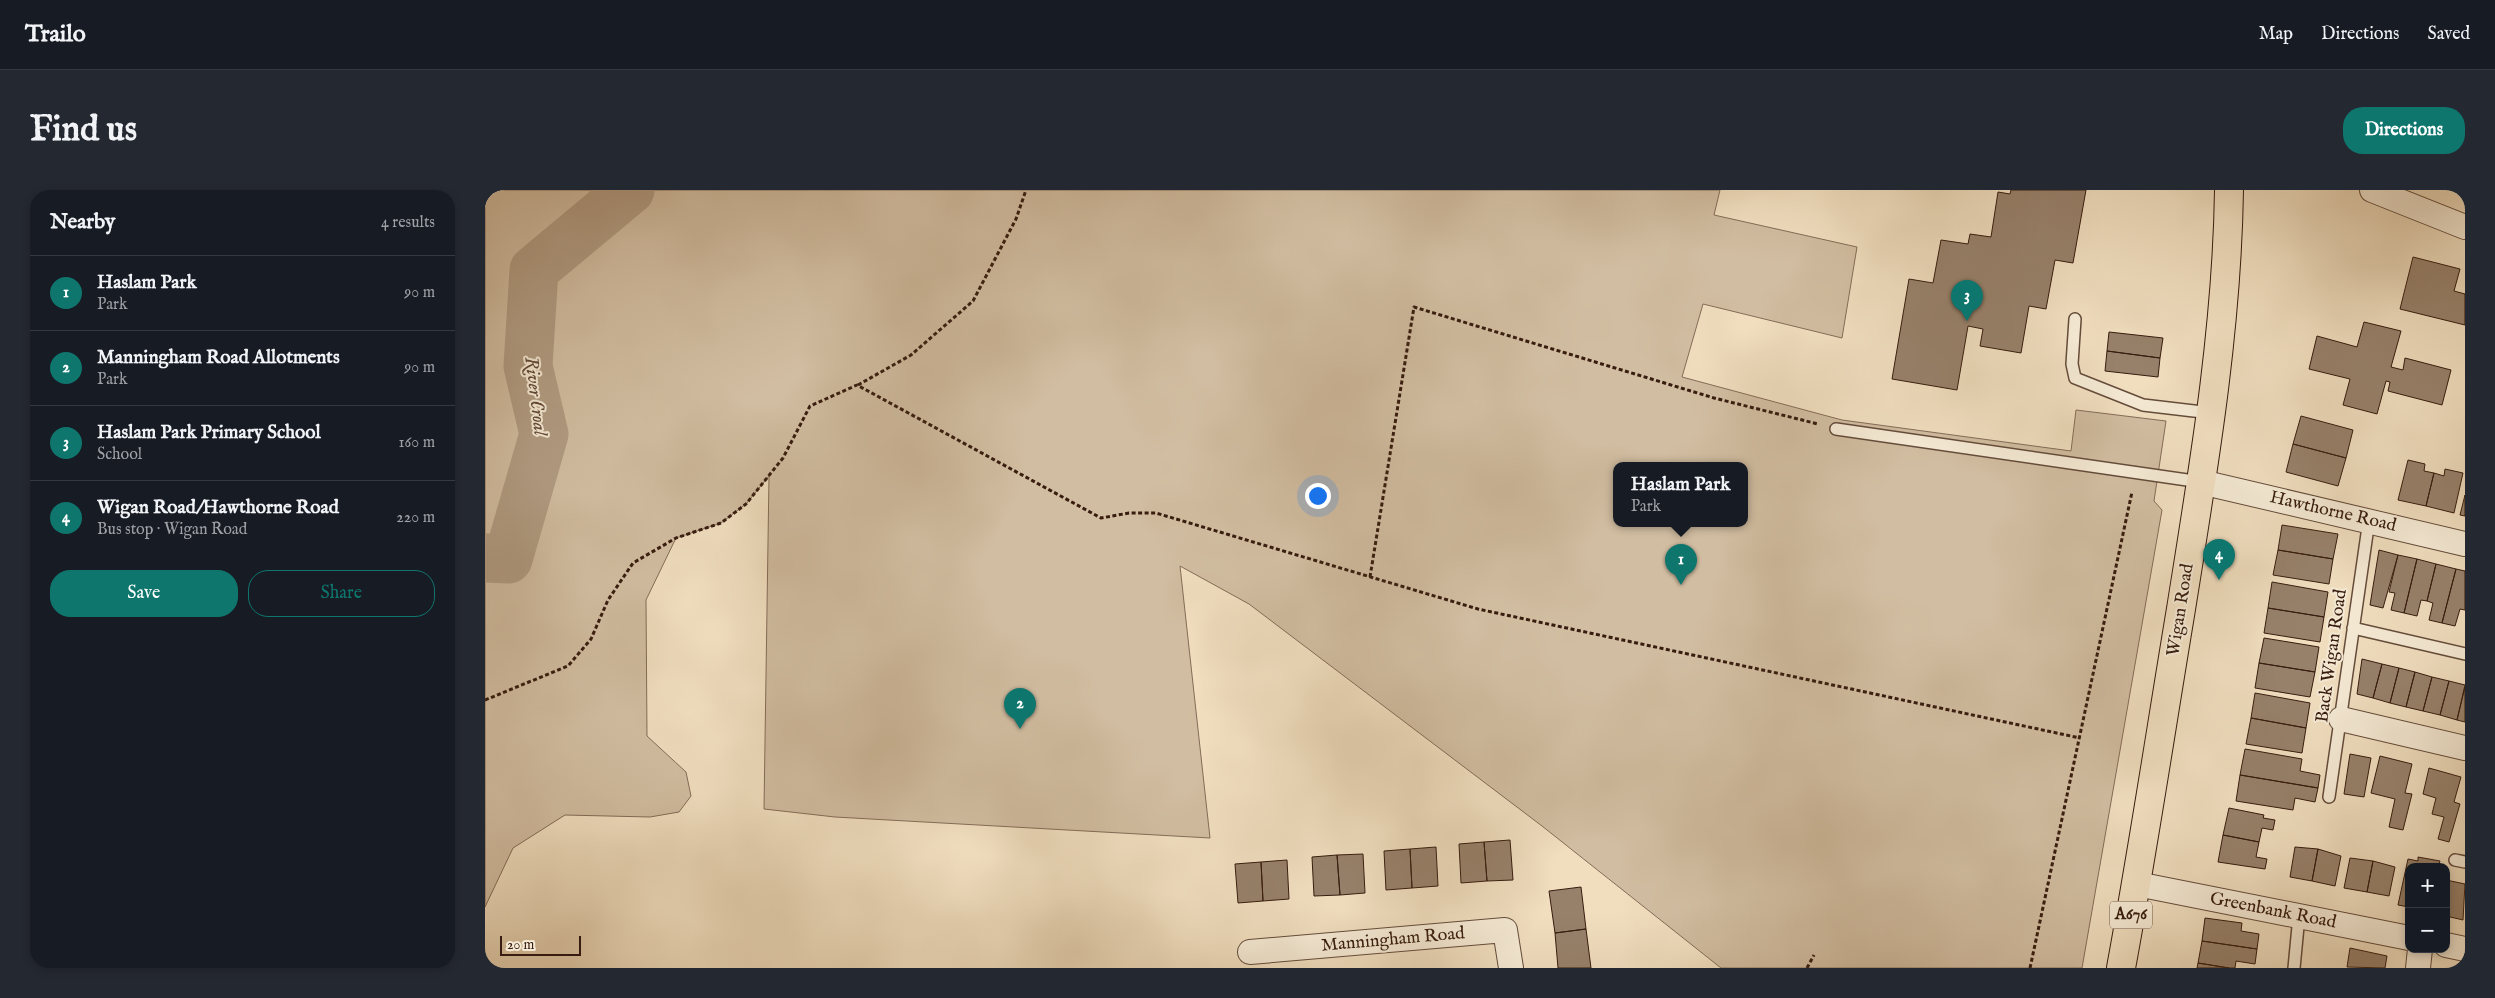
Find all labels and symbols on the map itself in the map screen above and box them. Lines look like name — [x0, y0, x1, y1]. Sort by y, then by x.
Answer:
pin: 3 — [1951, 280, 1983, 321]
water label: River Croal — [518, 355, 552, 438]
your location — [1305, 483, 1331, 509]
street label: Hawthorne Road — [2267, 486, 2399, 538]
pin: 4 — [2203, 539, 2235, 580]
pin: 1 — [1665, 544, 1697, 585]
street label: Wigan Road — [2162, 562, 2200, 658]
street label: Back Wigan Road — [2311, 587, 2353, 724]
pin: 2 — [1004, 688, 1036, 729]
street label: Greenbank Road — [2208, 887, 2339, 935]
road number: A676 — [2110, 902, 2152, 928]
street label: Manningham Road — [1320, 922, 1466, 958]
scale bar — [500, 933, 581, 956]

